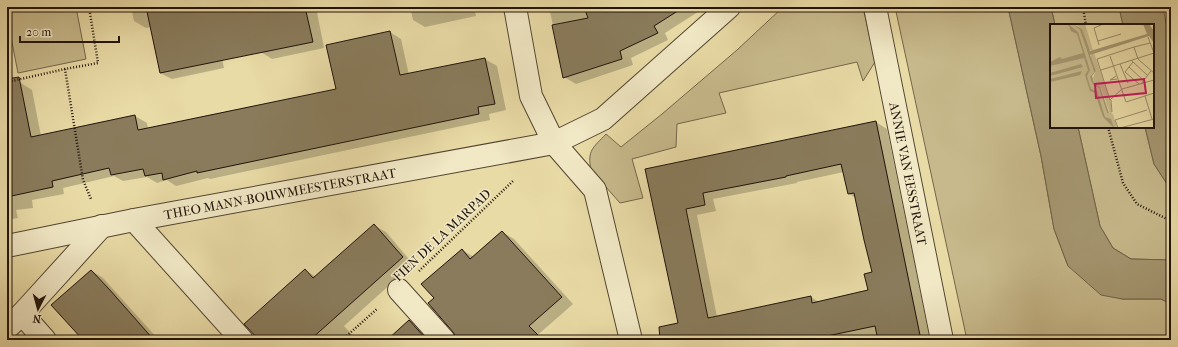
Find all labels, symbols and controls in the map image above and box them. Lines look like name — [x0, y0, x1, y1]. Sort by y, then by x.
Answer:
scale bar — [20, 18, 119, 44]
inset map — [1050, 24, 1154, 128]
text: 20 m — [26, 25, 51, 39]
street label: ANNIE VAN EESSTRAAT — [887, 100, 930, 247]
street label: THEO MANN-BOUWMEESTERSTRAAT — [163, 165, 397, 222]
street label: FIEN DE LA MARPAD — [390, 186, 494, 284]
north arrow — [18, 289, 58, 329]
text: N — [32, 311, 42, 325]

